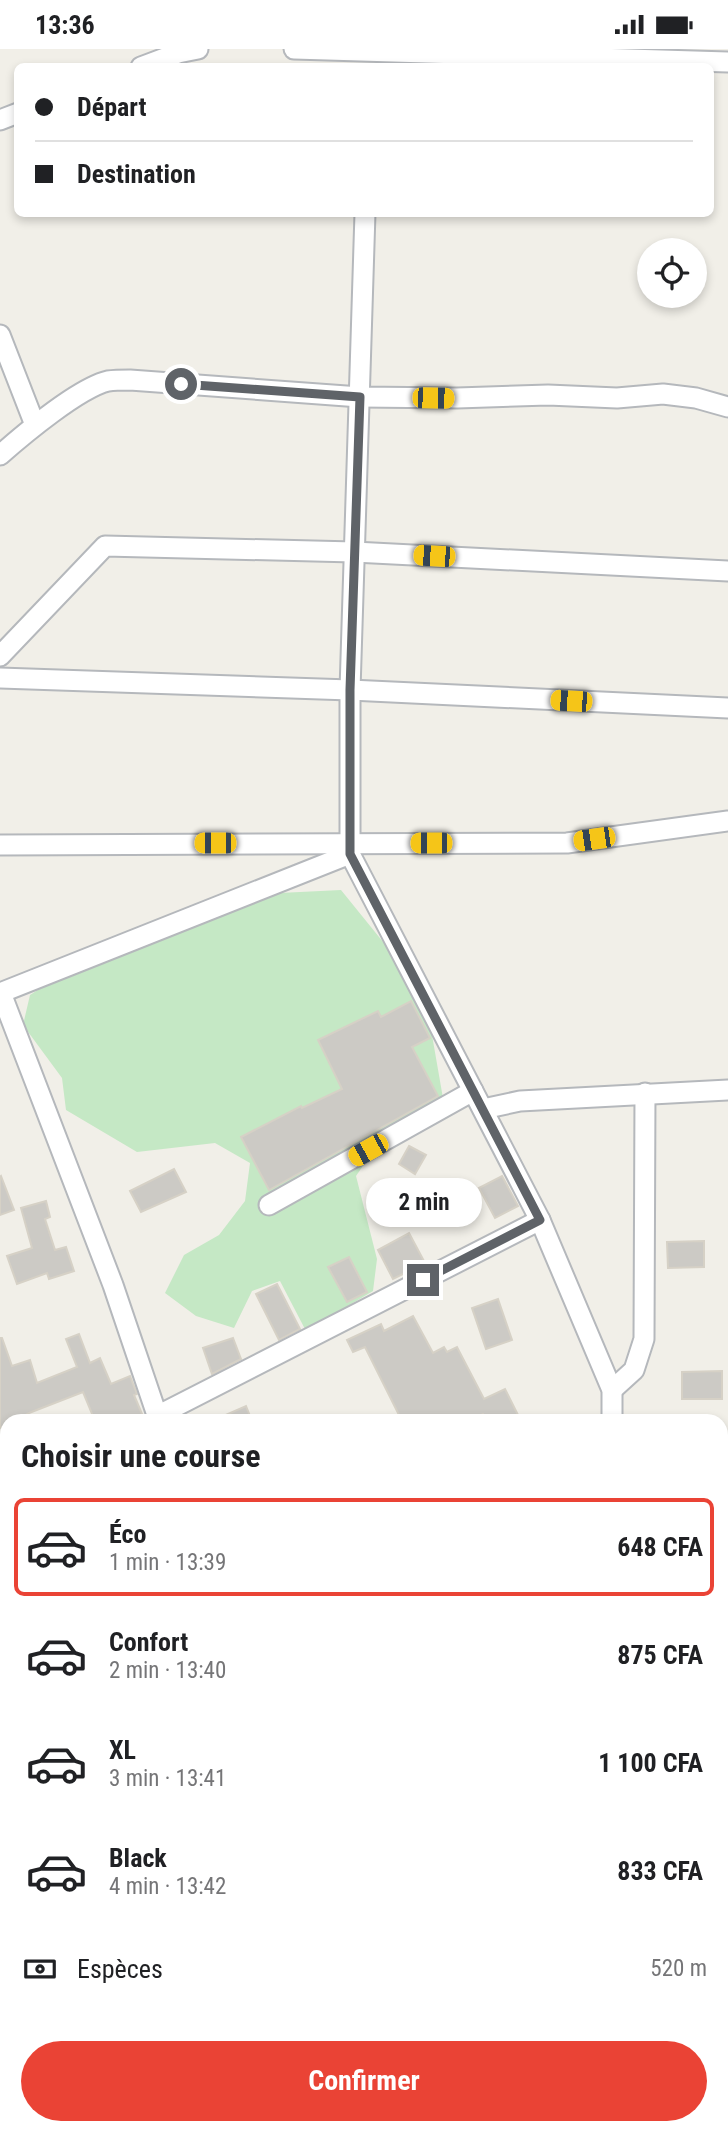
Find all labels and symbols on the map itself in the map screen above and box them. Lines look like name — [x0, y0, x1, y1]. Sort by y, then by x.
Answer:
route start — [165, 368, 197, 400]
car — [412, 387, 455, 409]
car — [413, 544, 456, 568]
car — [550, 689, 593, 713]
car — [572, 826, 617, 852]
car — [195, 833, 237, 854]
car — [411, 833, 453, 854]
car — [345, 1131, 392, 1169]
callout: 2 min — [365, 1179, 481, 1227]
route end — [407, 1264, 439, 1296]

